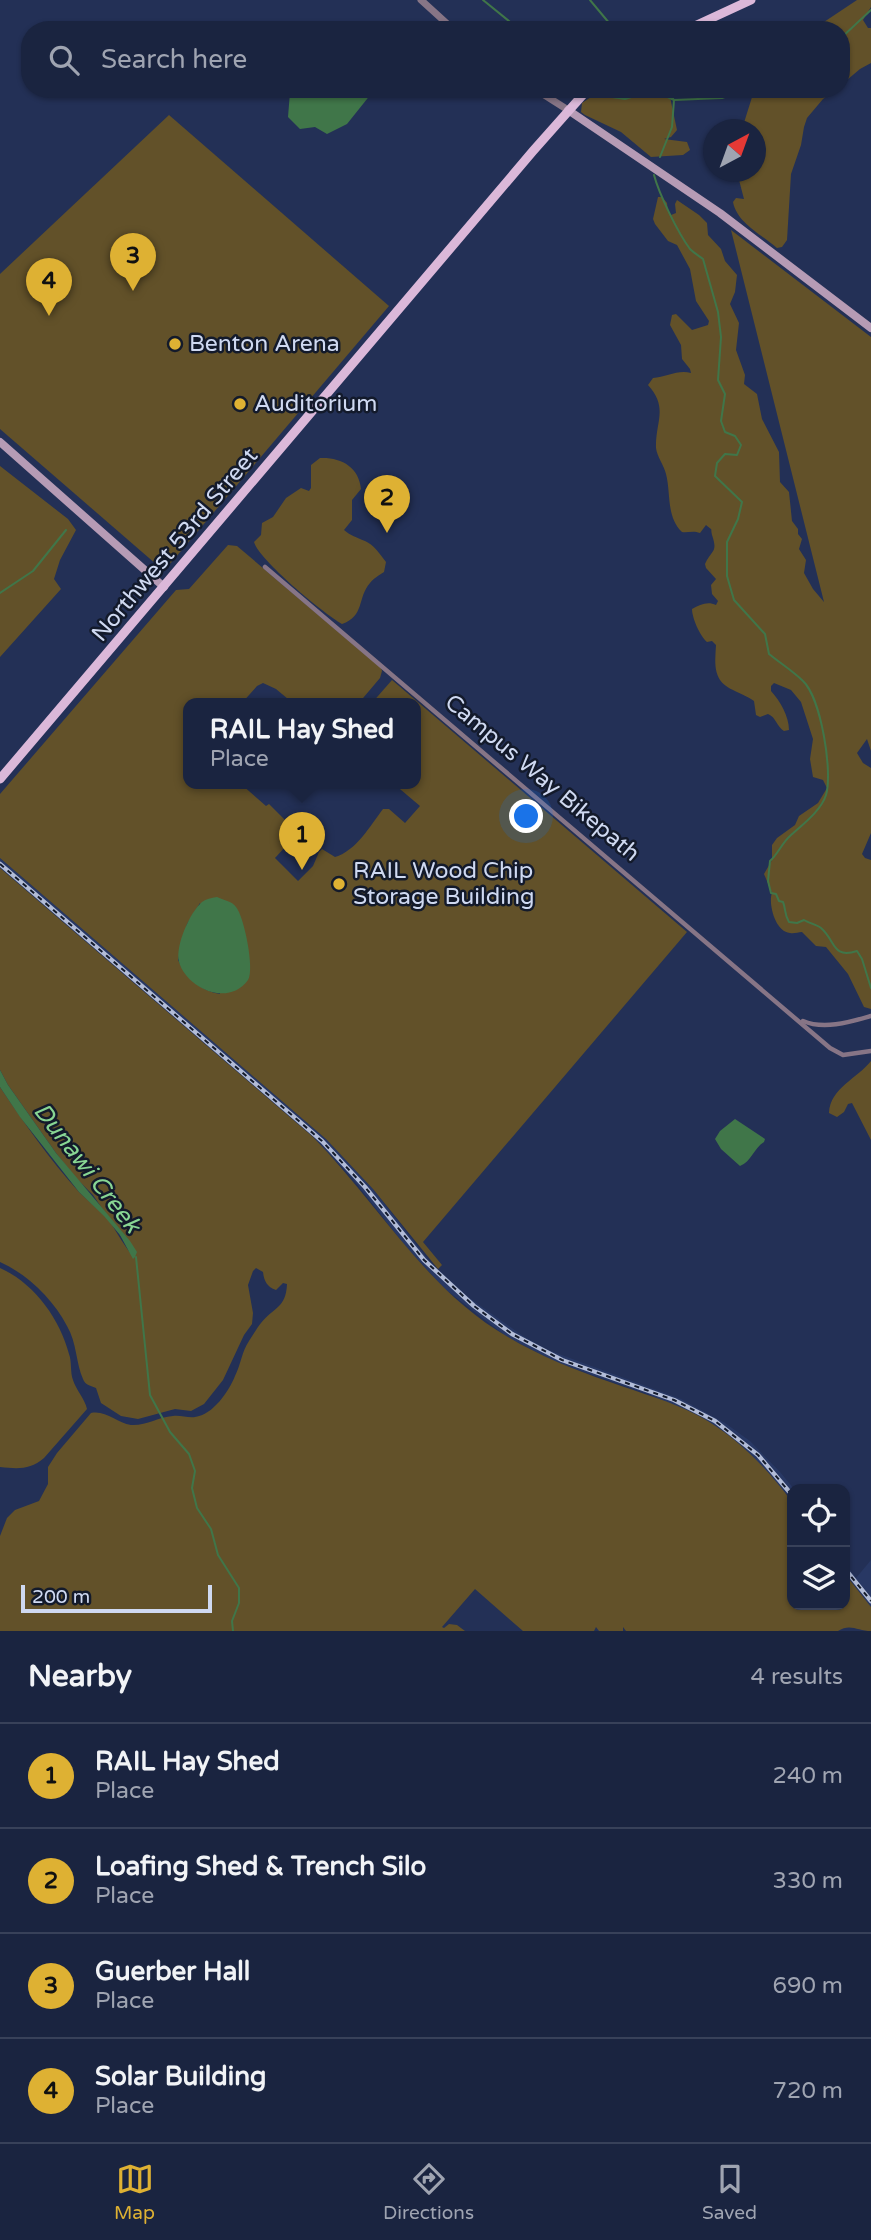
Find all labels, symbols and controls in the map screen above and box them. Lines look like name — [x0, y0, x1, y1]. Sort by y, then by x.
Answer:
search box — [21, 21, 850, 98]
icon: search — [45, 41, 83, 79]
text: Search here — [101, 44, 247, 75]
north arrow — [703, 119, 766, 182]
pin: 3 — [110, 233, 156, 291]
pin: 4 — [26, 258, 72, 316]
place label: Benton Arena — [189, 330, 340, 358]
marker: Benton Arena — [167, 336, 183, 352]
place label: Auditorium — [254, 390, 377, 418]
marker: Auditorium — [232, 396, 248, 412]
street label: Northwest 53rd Street — [86, 442, 264, 647]
pin: 2 — [364, 475, 410, 533]
street label: Campus Way Bikepath — [439, 688, 645, 868]
popup — [183, 698, 421, 789]
text: RAIL Hay Shed — [210, 714, 394, 745]
text: Place — [210, 745, 269, 773]
your location — [509, 799, 543, 833]
pin: 1 — [279, 812, 325, 870]
place label: RAIL Wood Chip Storage Building — [353, 857, 535, 911]
marker: RAIL Wood Chip Storage Building — [331, 876, 347, 892]
water label: Dunawi Creek — [27, 1097, 148, 1240]
map controls — [787, 1484, 850, 1610]
button: locate — [787, 1484, 850, 1547]
button: layers — [787, 1547, 850, 1610]
scale bar — [21, 1582, 212, 1614]
text: 200 m — [32, 1586, 90, 1608]
text: Nearby — [28, 1658, 132, 1695]
text: 4 results — [750, 1663, 843, 1691]
text: RAIL Hay Shed — [95, 1746, 280, 1777]
text: 1 — [44, 1762, 58, 1790]
text: 240 m — [773, 1762, 843, 1790]
text: Place — [95, 1777, 154, 1805]
text: Loafing Shed & Trench Silo — [95, 1851, 426, 1882]
text: 2 — [44, 1867, 58, 1895]
text: 330 m — [773, 1867, 843, 1895]
text: Place — [95, 1882, 154, 1910]
text: Guerber Hall — [95, 1956, 250, 1987]
text: 3 — [44, 1972, 58, 2000]
text: 690 m — [773, 1972, 843, 2000]
text: Place — [95, 1987, 154, 2015]
text: Solar Building — [95, 2061, 266, 2092]
text: 4 — [44, 2077, 58, 2105]
text: 720 m — [773, 2077, 843, 2105]
text: Place — [95, 2092, 154, 2120]
tab: Map — [114, 2160, 155, 2224]
tab: Directions — [383, 2160, 474, 2224]
tab: Saved — [702, 2160, 757, 2224]

